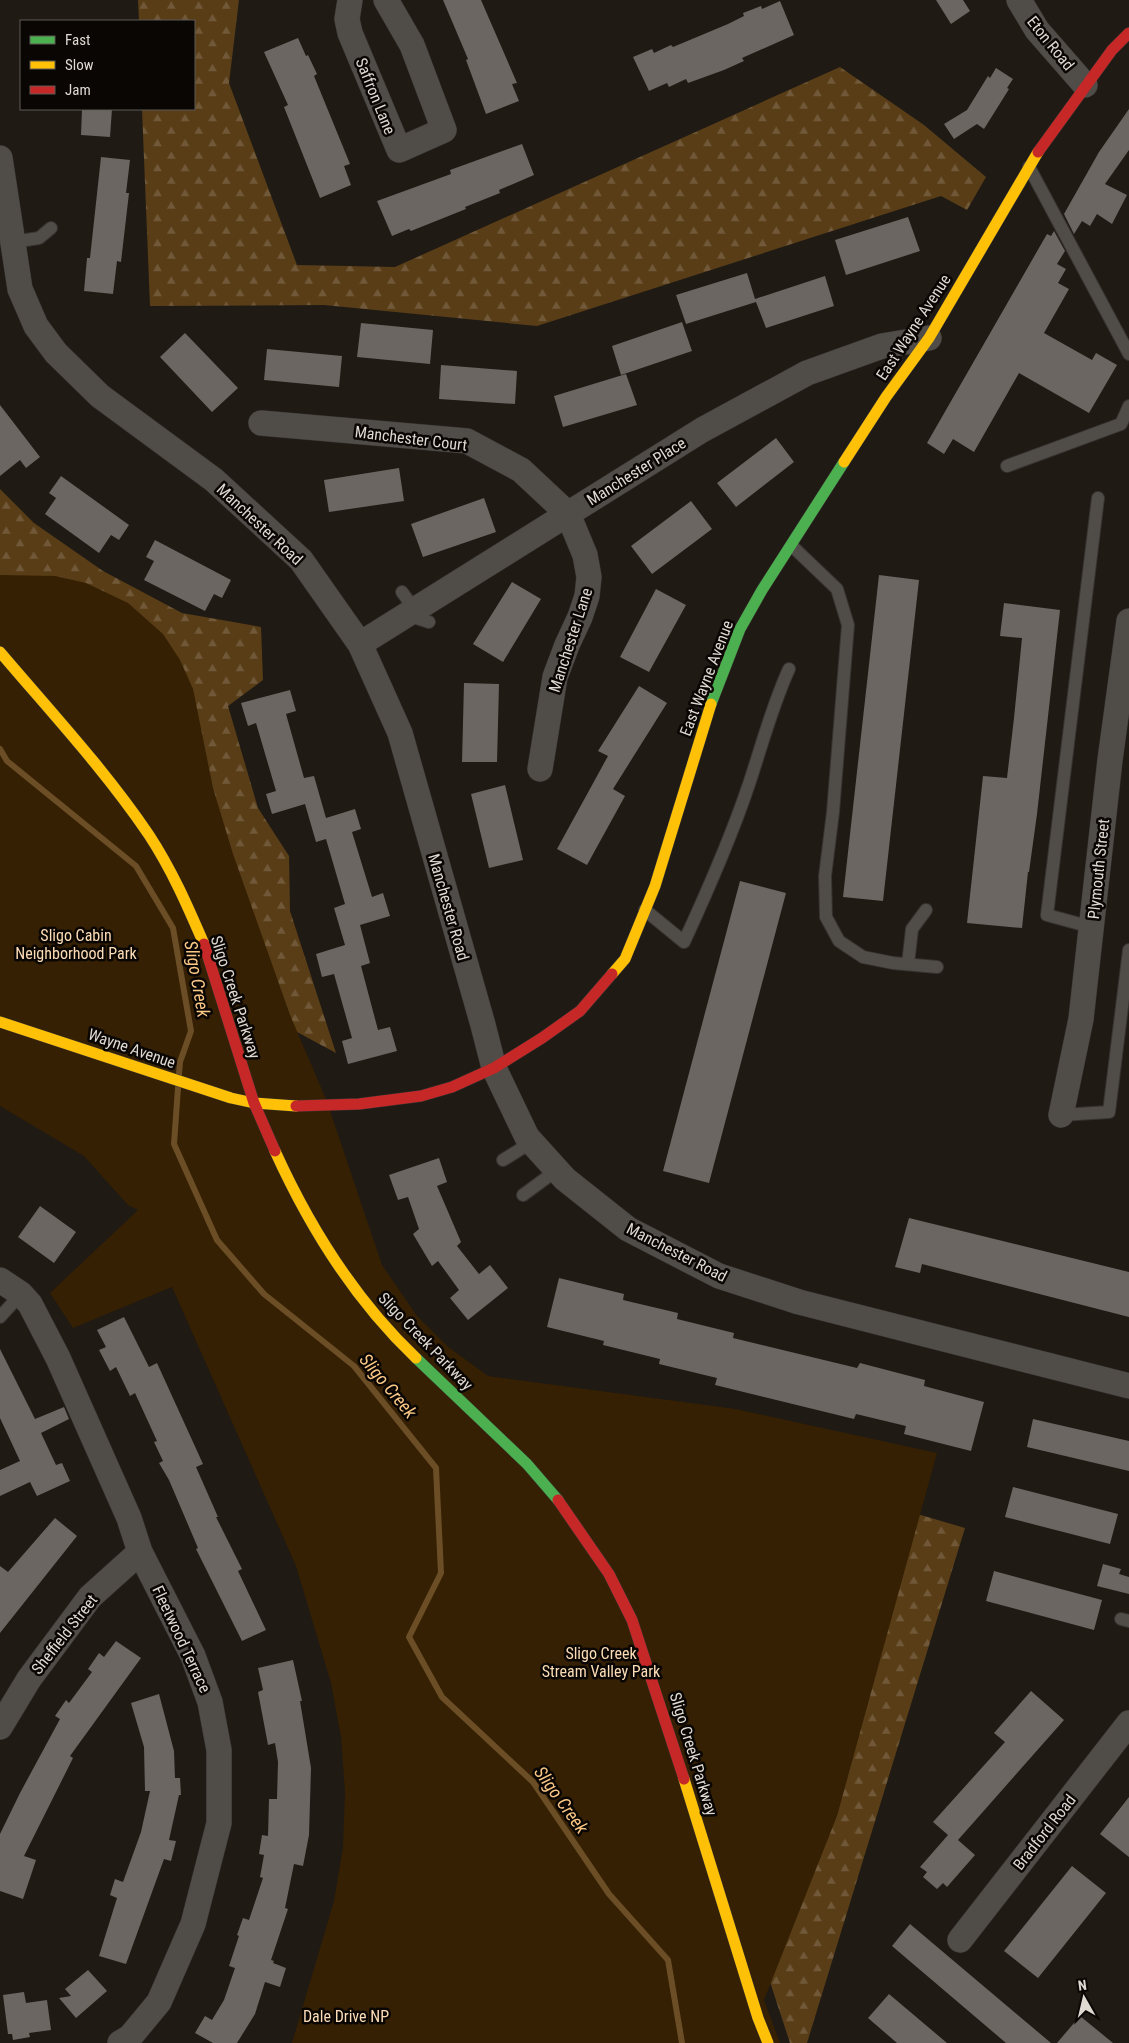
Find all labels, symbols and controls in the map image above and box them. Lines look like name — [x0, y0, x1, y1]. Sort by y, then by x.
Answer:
street label: Eton Road — [1023, 12, 1078, 74]
legend — [20, 20, 195, 110]
text: Fast — [65, 31, 90, 49]
street label: Saffron Lane — [352, 55, 399, 137]
text: Slow — [65, 56, 94, 74]
text: Jam — [65, 81, 91, 99]
street label: East Wayne Avenue — [872, 271, 955, 384]
street label: Manchester Court — [354, 422, 468, 455]
street label: Manchester Place — [583, 433, 689, 509]
street label: Manchester Road — [213, 480, 306, 569]
street label: Manchester Lane — [545, 586, 596, 695]
street label: East Wayne Avenue — [676, 618, 737, 739]
street label: Plymouth Street — [1084, 818, 1113, 920]
street label: Manchester Road — [424, 851, 473, 963]
park label: Sligo Cabin Neighborhood Park — [15, 926, 138, 963]
street label: Sligo Creek Parkway — [207, 933, 264, 1061]
water label: Sligo Creek — [180, 939, 215, 1020]
street label: Wayne Avenue — [86, 1025, 178, 1072]
street label: Manchester Road — [623, 1219, 730, 1286]
street label: Sligo Creek Parkway — [375, 1288, 477, 1394]
water label: Sligo Creek — [355, 1349, 421, 1423]
street label: Fleetwood Terrace — [148, 1583, 215, 1696]
street label: Sheffield Street — [27, 1591, 102, 1678]
park label: Sligo Creek Stream Valley Park — [542, 1644, 661, 1681]
street label: Sligo Creek Parkway — [666, 1690, 721, 1818]
water label: Sligo Creek — [530, 1762, 593, 1838]
street label: Bradford Road — [1009, 1791, 1080, 1874]
north arrow — [1059, 1973, 1109, 2023]
text: N — [1077, 1977, 1088, 1994]
park label: Dale Drive NP — [303, 2007, 389, 2026]

